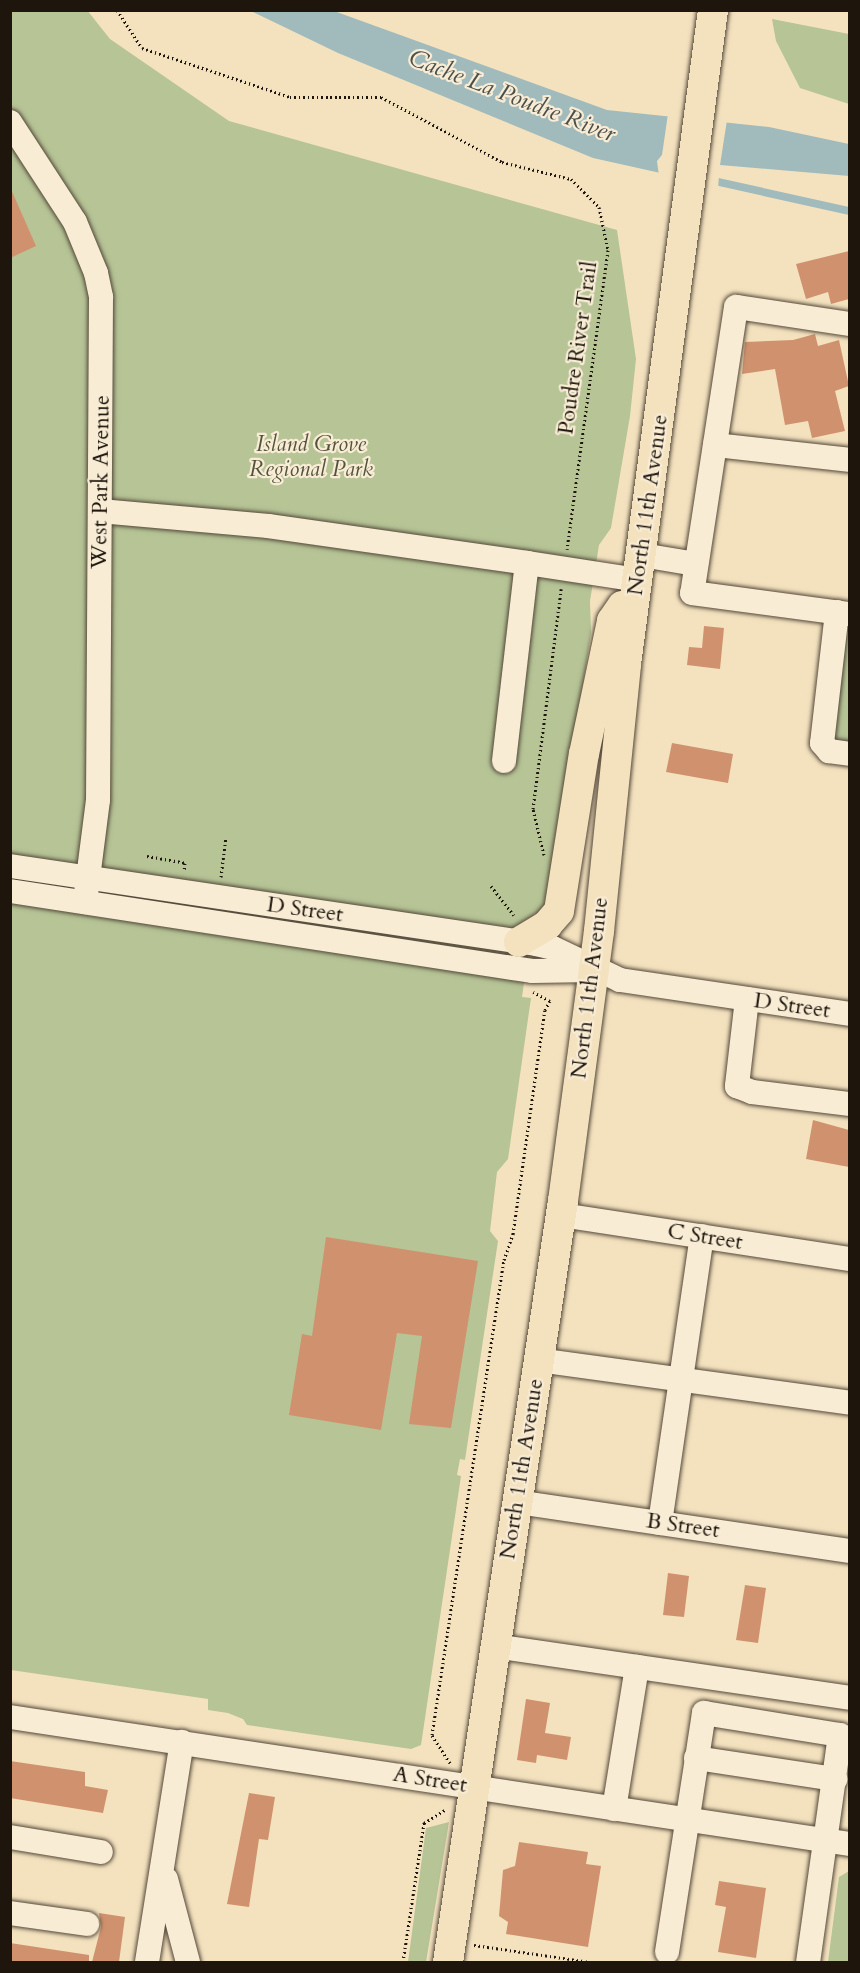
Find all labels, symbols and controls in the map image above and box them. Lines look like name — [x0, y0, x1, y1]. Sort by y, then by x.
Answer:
water label: Cache La Poudre River — [405, 43, 619, 149]
street label: Poudre River Trail — [553, 260, 603, 436]
street label: West Park Avenue — [86, 395, 116, 569]
street label: North 11th Avenue — [622, 413, 674, 597]
park label: Island Grove Regional Park — [249, 431, 373, 482]
street label: D Street — [265, 892, 345, 928]
street label: North 11th Avenue — [566, 896, 614, 1080]
street label: D Street — [752, 988, 832, 1024]
street label: C Street — [666, 1218, 744, 1256]
street label: North 11th Avenue — [495, 1377, 549, 1561]
street label: B Street — [645, 1508, 721, 1544]
street label: A Street — [391, 1761, 469, 1799]

